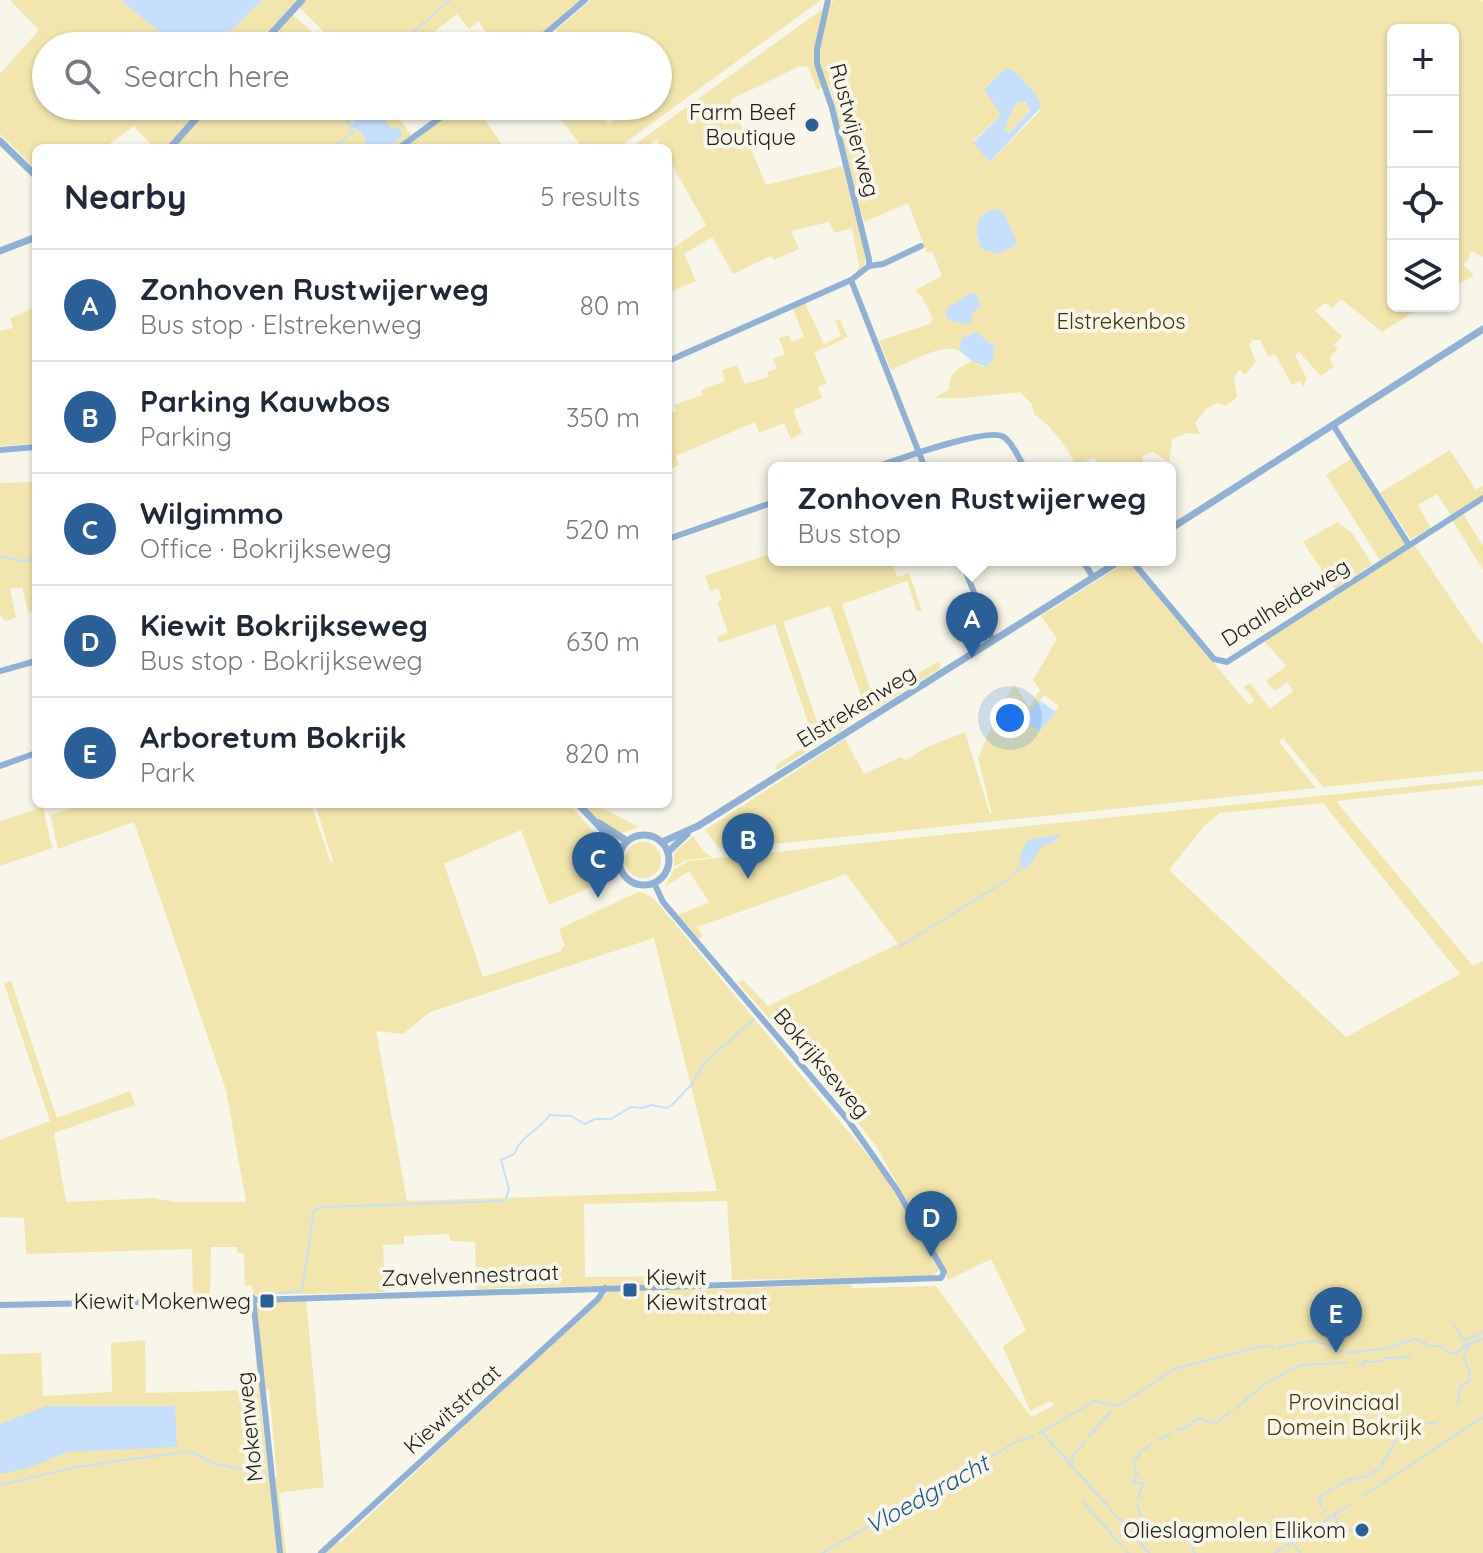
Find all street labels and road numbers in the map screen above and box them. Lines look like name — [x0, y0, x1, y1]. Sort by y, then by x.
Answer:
street label: Rustwijerweg — [824, 60, 886, 200]
street label: Daalheideweg — [1216, 552, 1354, 652]
street label: Elstrekenweg — [791, 658, 921, 754]
street label: Bokrijkseweg — [768, 1002, 876, 1124]
street label: Zavelvennestraat — [381, 1258, 559, 1292]
street label: Kiewitstraat — [397, 1358, 507, 1460]
street label: Mokenweg — [229, 1371, 269, 1483]

